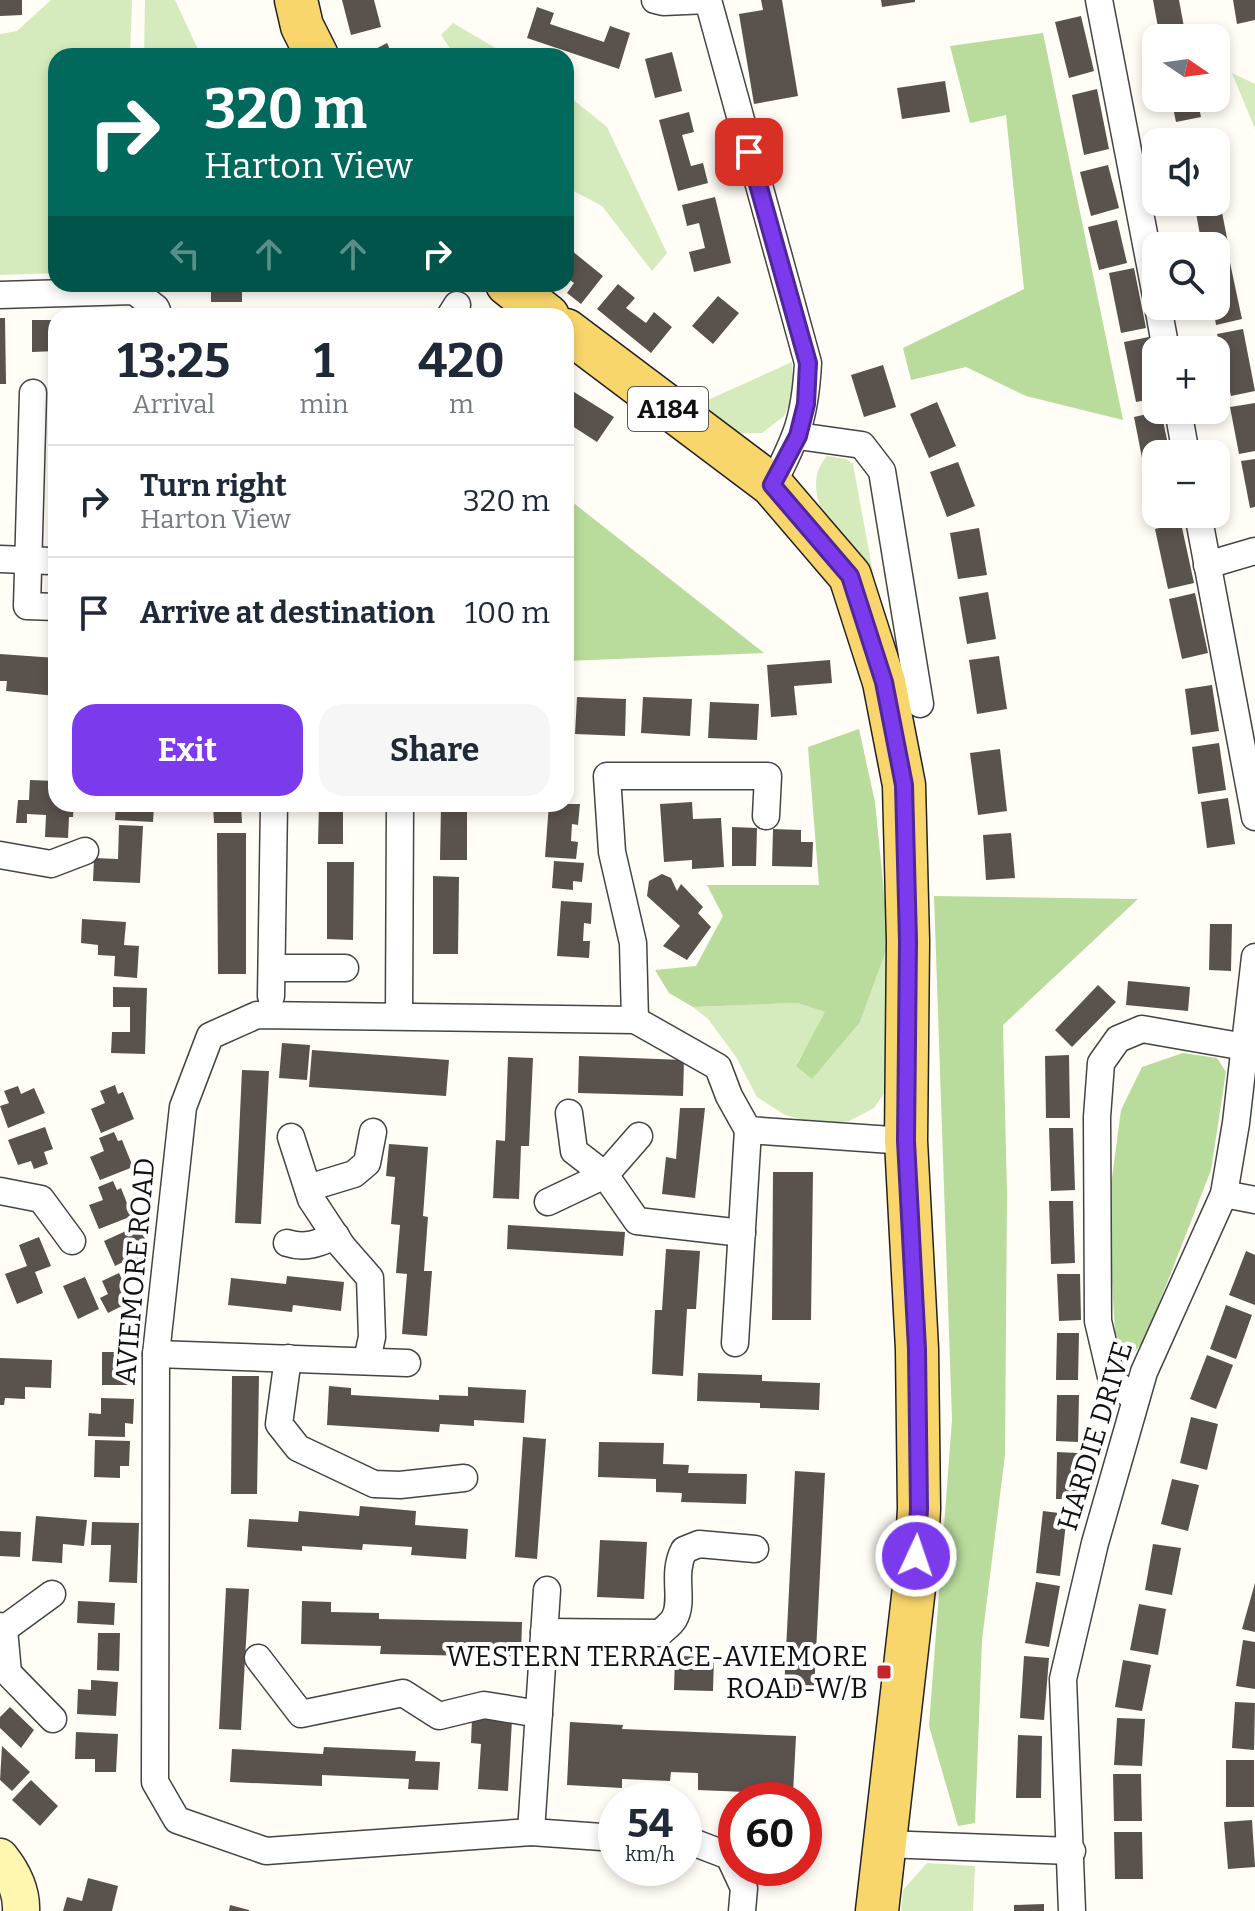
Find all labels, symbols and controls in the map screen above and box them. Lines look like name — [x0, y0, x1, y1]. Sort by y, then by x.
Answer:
north arrow — [1142, 24, 1230, 112]
map controls — [1142, 24, 1230, 528]
text: 320 m — [204, 76, 367, 143]
icon: right — [72, 80, 176, 184]
pin — [715, 118, 783, 186]
button: sound — [1142, 128, 1230, 216]
icon: arrive — [727, 130, 771, 174]
text: Harton View — [204, 144, 413, 188]
icon: left — [163, 232, 207, 276]
icon: ahead — [247, 232, 291, 276]
icon: ahead — [331, 232, 375, 276]
icon: right — [415, 232, 459, 276]
button: search — [1142, 232, 1230, 320]
text: 13:25 — [117, 332, 230, 390]
text: 1 — [314, 332, 334, 390]
text: 420 — [418, 332, 505, 390]
button: + — [1142, 336, 1230, 424]
road number: A184 — [628, 387, 708, 431]
text: Arrival — [133, 389, 215, 420]
text: min — [300, 389, 349, 420]
text: m — [449, 389, 474, 420]
button: − — [1142, 440, 1230, 528]
text: Turn right — [140, 468, 287, 504]
icon: right — [72, 479, 116, 523]
text: 320 m — [463, 483, 550, 519]
text: Harton View — [140, 504, 291, 535]
icon: arrive — [72, 591, 116, 635]
text: Arrive at destination — [140, 595, 435, 631]
text: 100 m — [465, 595, 550, 631]
button: Exit — [72, 704, 303, 796]
button: Share — [319, 704, 550, 796]
street label: AVIEMORE ROAD — [109, 1156, 161, 1386]
street label: HARDIE DRIVE — [1051, 1338, 1139, 1534]
position arrow — [874, 1514, 958, 1598]
place label: WESTERN TERRACE-AVIEMORE ROAD-W/B — [446, 1640, 868, 1705]
marker: WESTERN TERRACE-AVIEMORE ROAD-W/B — [875, 1663, 893, 1681]
speed limit sign: 60 — [718, 1782, 822, 1886]
text: 54 — [627, 1800, 673, 1848]
text: km/h — [625, 1842, 675, 1866]

